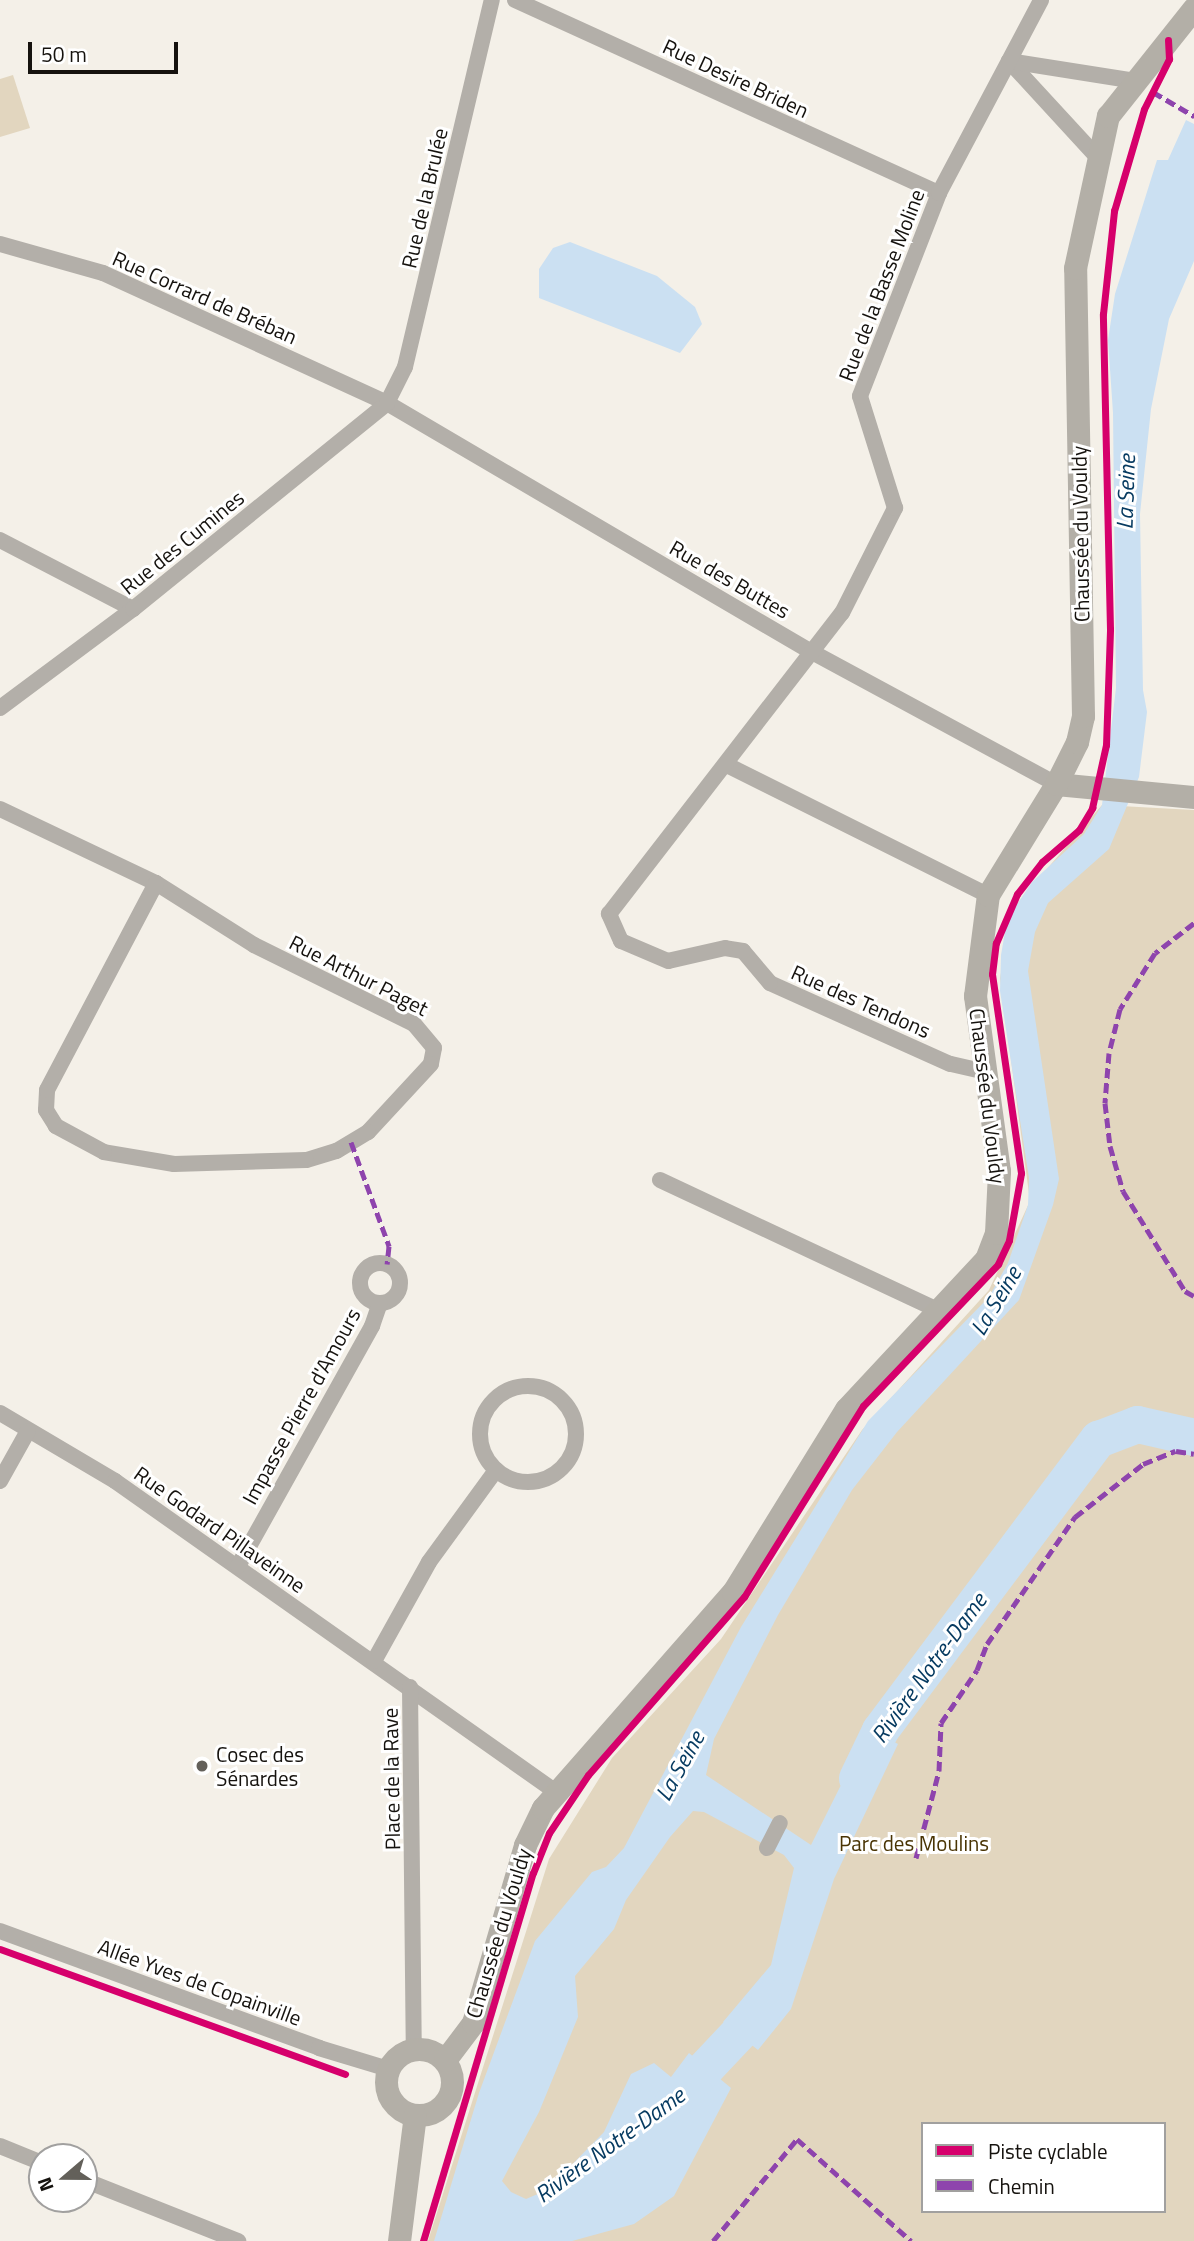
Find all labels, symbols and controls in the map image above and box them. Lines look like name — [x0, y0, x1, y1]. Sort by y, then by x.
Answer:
scale bar — [32, 28, 182, 72]
street label: Rue Desire Briden — [659, 33, 813, 123]
text: 50 m — [41, 38, 87, 70]
street label: Rue de la Brulée — [396, 126, 452, 270]
street label: Rue de la Basse Moline — [833, 185, 929, 385]
street label: Rue Corrard de Bréban — [109, 245, 301, 349]
street label: Chaussée du Vouldy — [1066, 446, 1094, 622]
water label: La Seine — [1111, 454, 1141, 530]
street label: Rue des Cumines — [115, 485, 249, 599]
street label: Rue des Buttes — [665, 534, 795, 624]
street label: Rue Arthur Paget — [285, 929, 433, 1021]
street label: Rue des Tendons — [788, 959, 934, 1043]
street label: Chaussée du Vouldy — [965, 1007, 1011, 1185]
water label: La Seine — [965, 1262, 1027, 1340]
street label: Impasse Pierre d'Amours — [237, 1304, 365, 1508]
street label: Rue Godard Pillaveinne — [130, 1460, 310, 1598]
water label: Rivière Notre-Dame — [865, 1588, 993, 1748]
street label: Place de la Rave — [377, 1708, 405, 1850]
water label: La Seine — [650, 1726, 710, 1806]
place label: Cosec des Sénardes — [216, 1741, 304, 1791]
marker: Cosec des Sénardes — [194, 1758, 210, 1774]
park label: Parc des Moulins — [839, 1830, 989, 1856]
street label: Chaussée du Vouldy — [460, 1845, 536, 2021]
street label: Allée Yves de Copainville — [95, 1933, 305, 2031]
water label: Rivière Notre-Dame — [530, 2081, 690, 2209]
legend — [921, 2122, 1166, 2213]
text: Piste cyclable — [988, 2135, 1108, 2167]
north arrow — [28, 2143, 98, 2213]
text: Chemin — [988, 2170, 1055, 2202]
text: N — [29, 2174, 61, 2196]

